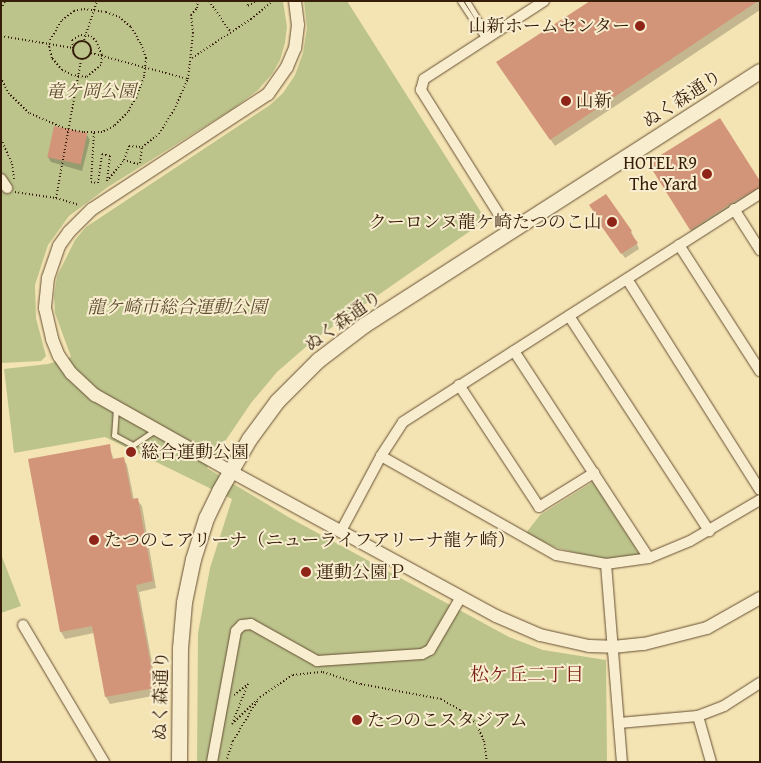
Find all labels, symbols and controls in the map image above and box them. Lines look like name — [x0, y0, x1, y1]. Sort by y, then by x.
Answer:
place label: 山新ホームセンター — [468, 15, 630, 37]
marker: 山新ホームセンター — [634, 20, 646, 32]
street label: ぬく森通り — [638, 65, 726, 133]
park label: 竜ケ岡公園 — [46, 80, 136, 102]
place label: 山新 — [576, 90, 612, 112]
marker: 山新 — [560, 95, 572, 107]
place label: HOTEL R9 The Yard — [623, 153, 697, 195]
marker: HOTEL R9 The Yard — [701, 168, 713, 180]
place label: クーロンヌ龍ケ崎たつのこ山 — [368, 211, 602, 233]
marker: クーロンヌ龍ケ崎たつのこ山 — [606, 216, 618, 228]
street label: ぬく森通り — [300, 286, 386, 356]
park label: 龍ケ崎市総合運動公園 — [87, 296, 267, 318]
place label: 総合運動公園 — [141, 441, 249, 463]
marker: 総合運動公園 — [125, 446, 137, 458]
place label: たつのこアリーナ（ニューライフアリーナ龍ケ崎） — [104, 529, 518, 551]
marker: たつのこアリーナ（ニューライフアリーナ龍ケ崎） — [88, 534, 100, 546]
place label: 運動公園Ｐ — [316, 561, 406, 583]
marker: 運動公園Ｐ — [300, 566, 312, 578]
street label: ぬく森通り — [149, 651, 173, 741]
district label: 松ケ丘二丁目 — [470, 664, 584, 686]
place label: たつのこスタジアム — [367, 709, 529, 731]
marker: たつのこスタジアム — [351, 714, 363, 726]

